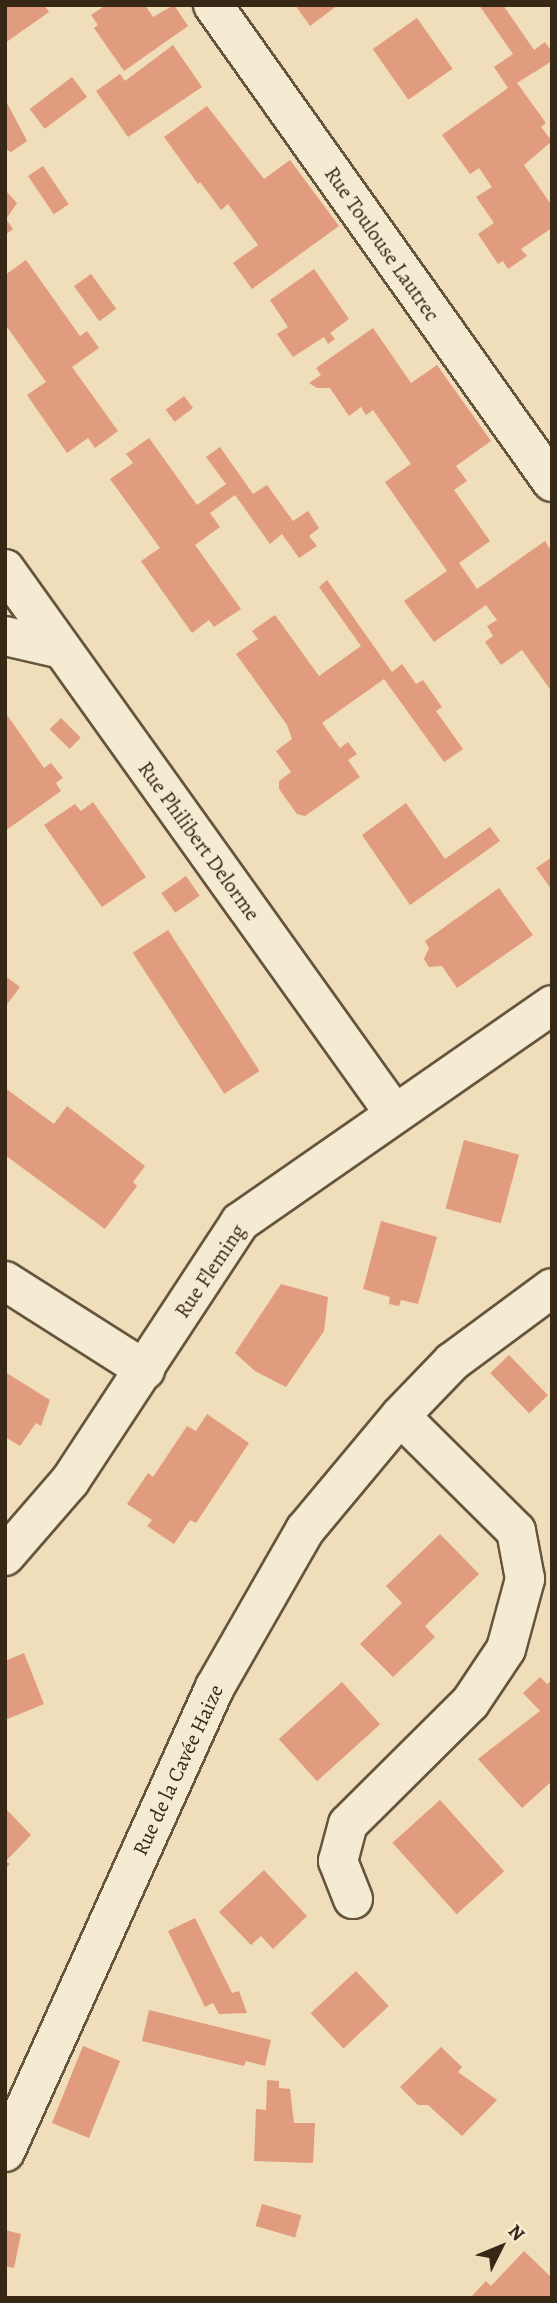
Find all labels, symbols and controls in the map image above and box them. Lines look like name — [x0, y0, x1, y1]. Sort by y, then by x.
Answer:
street label: Rue Toulouse Lautrec — [319, 162, 445, 326]
street label: Rue Philibert Delorme — [133, 756, 265, 926]
street label: Rue Fleming — [169, 1219, 251, 1323]
street label: Rue de la Cavée Haize — [127, 1681, 229, 1859]
north arrow — [466, 2212, 536, 2282]
text: N — [502, 2219, 531, 2247]

